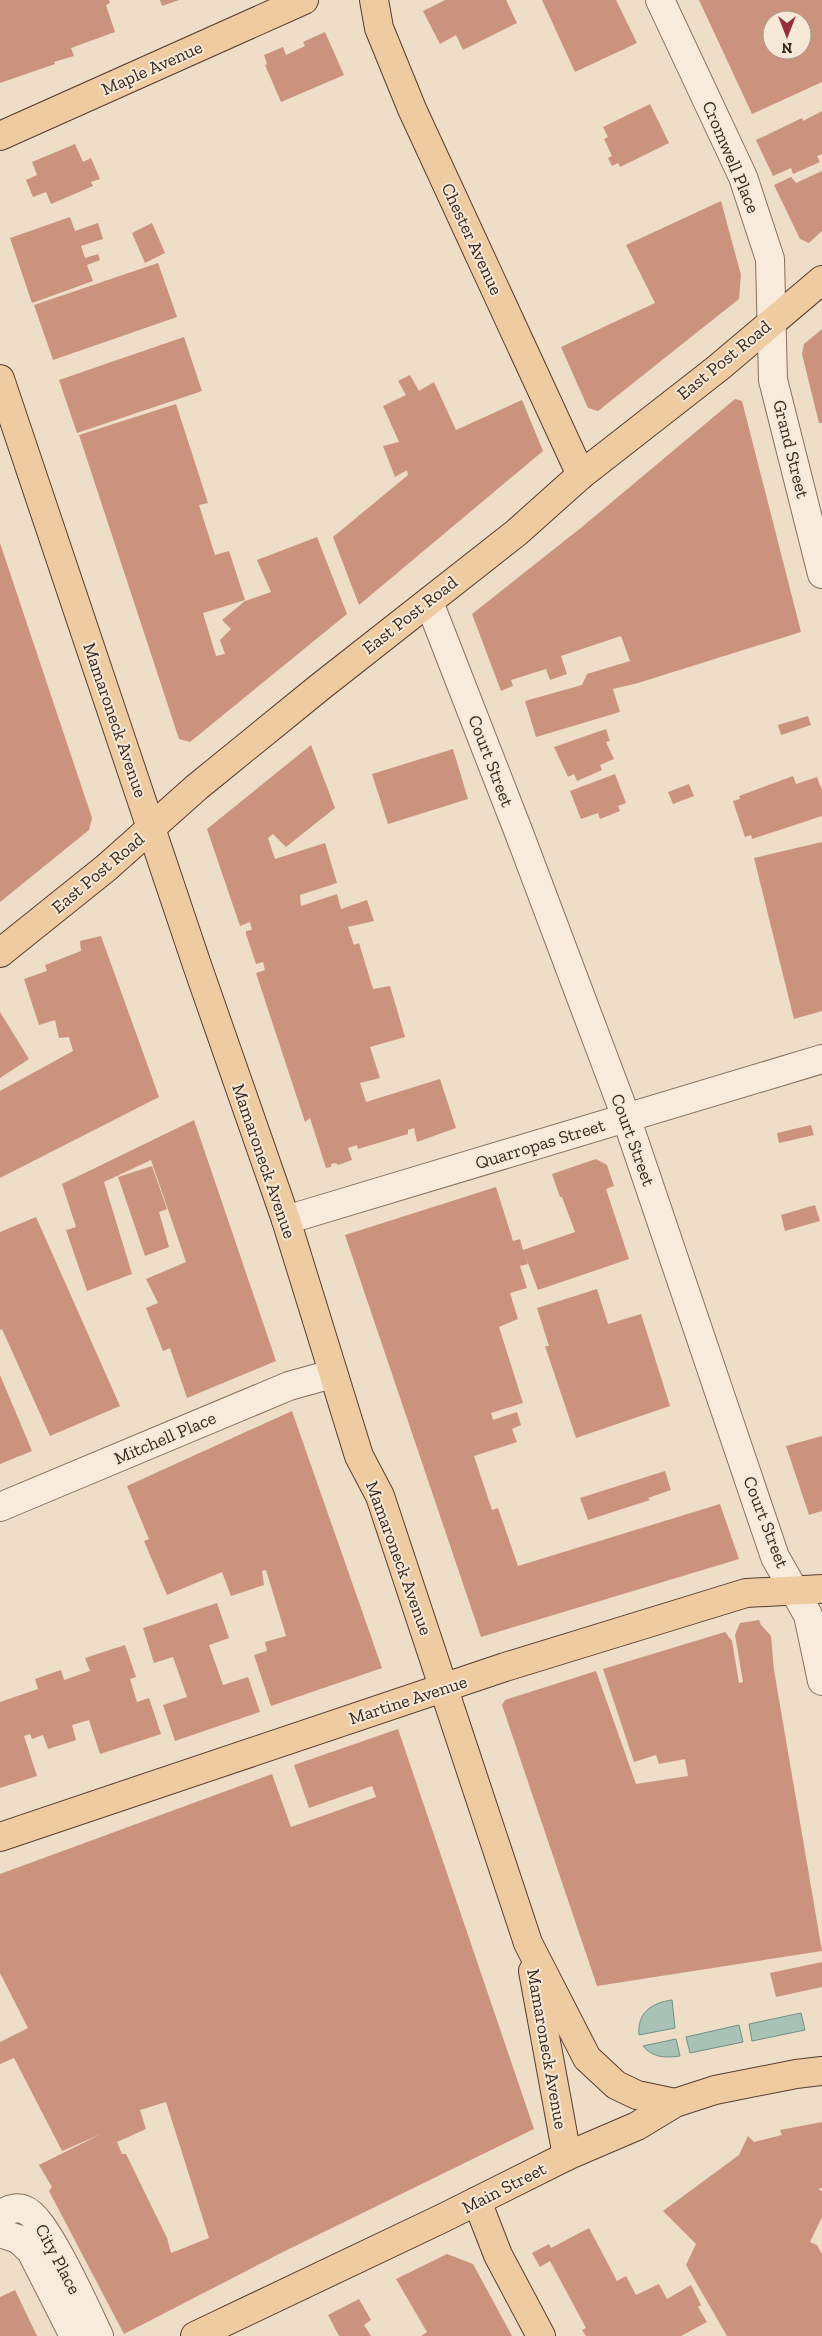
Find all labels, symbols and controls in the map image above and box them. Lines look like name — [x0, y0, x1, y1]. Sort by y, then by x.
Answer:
north arrow — [762, 10, 812, 60]
street label: Maple Avenue — [98, 36, 206, 100]
text: N — [781, 39, 792, 56]
street label: Cromwell Place — [697, 98, 765, 216]
street label: Chester Avenue — [436, 180, 508, 298]
street label: East Post Road — [673, 315, 775, 405]
street label: Grand Street — [768, 398, 814, 501]
street label: East Post Road — [358, 571, 462, 659]
street label: Mamaroneck Avenue — [78, 640, 152, 800]
street label: Court Street — [463, 712, 519, 810]
street label: East Post Road — [47, 828, 149, 918]
street label: Mamaroneck Avenue — [227, 1081, 301, 1241]
street label: Court Street — [606, 1091, 660, 1190]
street label: Quarropas Street — [473, 1114, 608, 1174]
street label: Mitchell Place — [111, 1407, 219, 1469]
street label: Court Street — [738, 1473, 794, 1571]
street label: Mamaroneck Avenue — [361, 1478, 437, 1638]
street label: Martine Avenue — [346, 1671, 470, 1729]
street label: Mamaroneck Avenue — [522, 1967, 572, 2131]
street label: Main Street — [458, 2157, 550, 2219]
street label: City Place — [30, 2220, 86, 2298]

